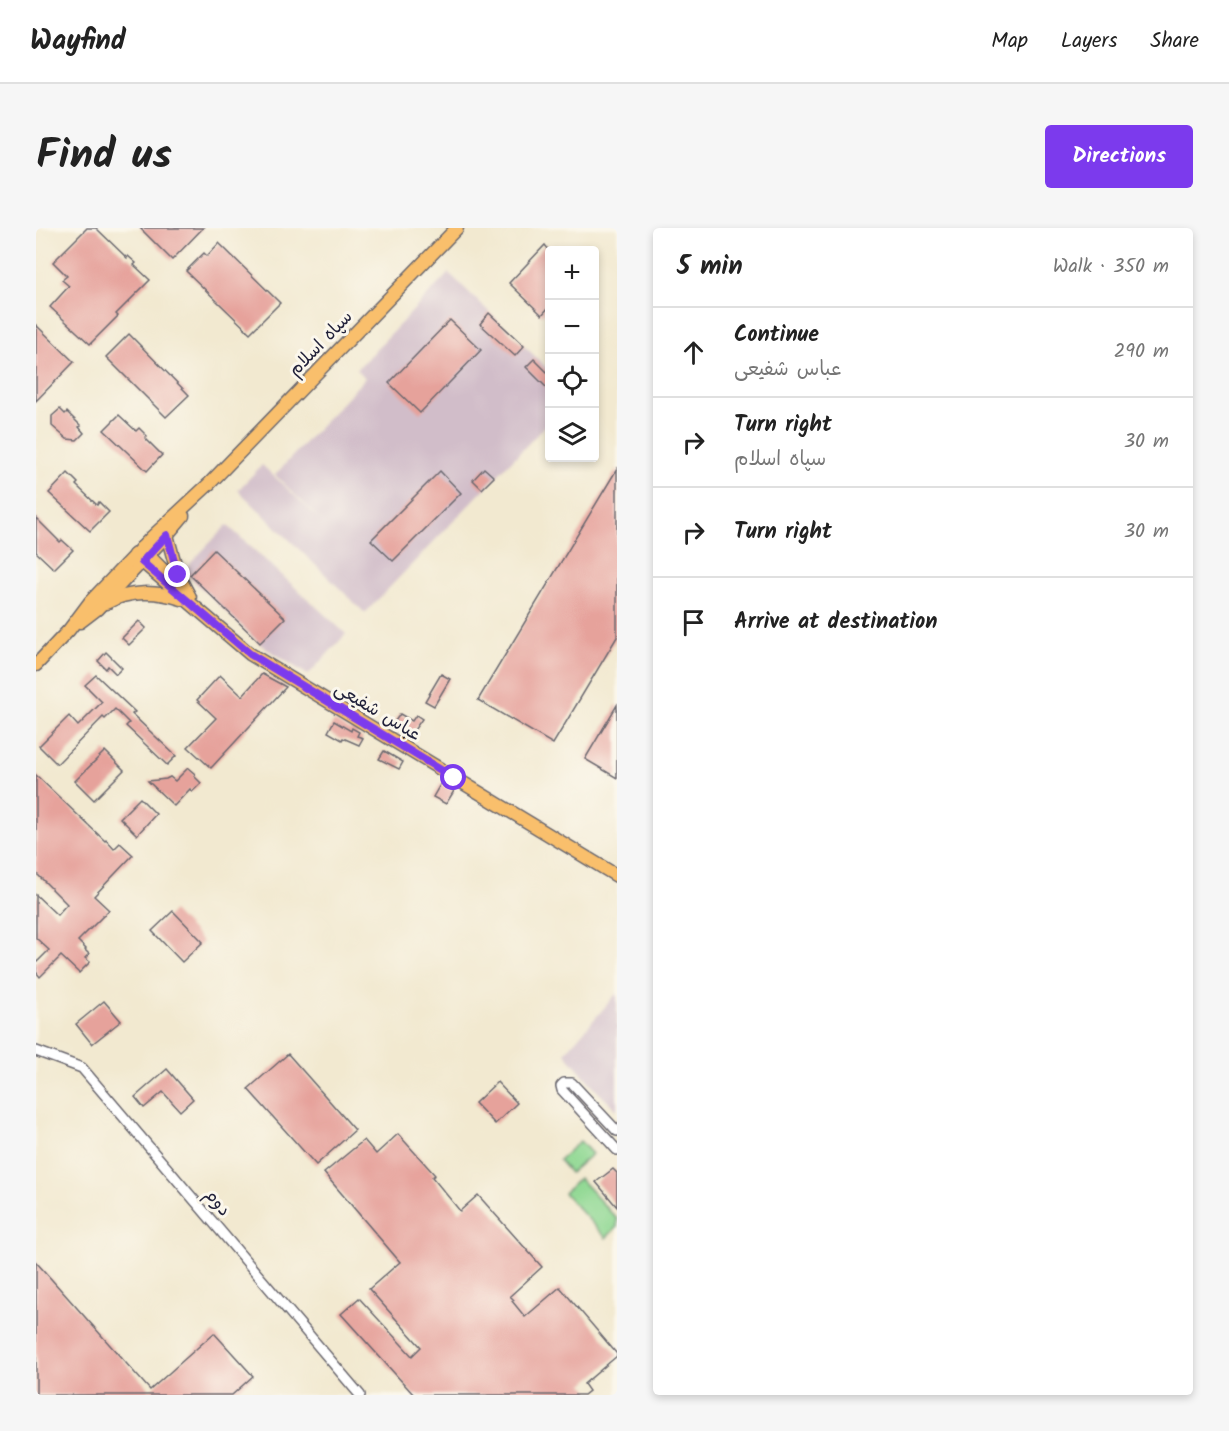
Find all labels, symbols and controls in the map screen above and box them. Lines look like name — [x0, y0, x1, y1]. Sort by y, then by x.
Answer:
text: Wayfind — [30, 19, 126, 64]
text: Map — [991, 25, 1028, 58]
text: Layers — [1061, 25, 1117, 58]
text: Share — [1150, 25, 1199, 58]
text: Find us — [36, 123, 172, 190]
button: Directions — [1045, 125, 1193, 188]
map controls — [545, 246, 599, 462]
button: + — [545, 246, 599, 300]
text: 5 min — [677, 246, 743, 288]
text: Walk · 350 m — [1053, 251, 1169, 283]
button: − — [545, 300, 599, 354]
street label: سپاه اسلام — [282, 304, 360, 384]
text: Continue — [734, 318, 819, 353]
icon: ahead — [677, 336, 710, 369]
text: 290 m — [1114, 336, 1169, 368]
button: locate — [545, 354, 599, 408]
text: عباس شفیعی — [734, 354, 842, 386]
button: layers — [545, 408, 599, 462]
text: Turn right — [734, 408, 832, 443]
icon: right — [677, 426, 710, 459]
text: 30 m — [1124, 426, 1169, 458]
text: سپاه اسلام — [734, 444, 826, 476]
text: Turn right — [734, 515, 832, 550]
icon: right — [677, 516, 710, 549]
text: 30 m — [1124, 516, 1169, 548]
route end — [164, 561, 190, 587]
text: Arrive at destination — [734, 605, 937, 640]
icon: arrive — [677, 606, 710, 639]
street label: عباس شفیعی — [328, 675, 426, 750]
route start — [440, 764, 466, 790]
street label: دوم — [196, 1182, 237, 1223]

